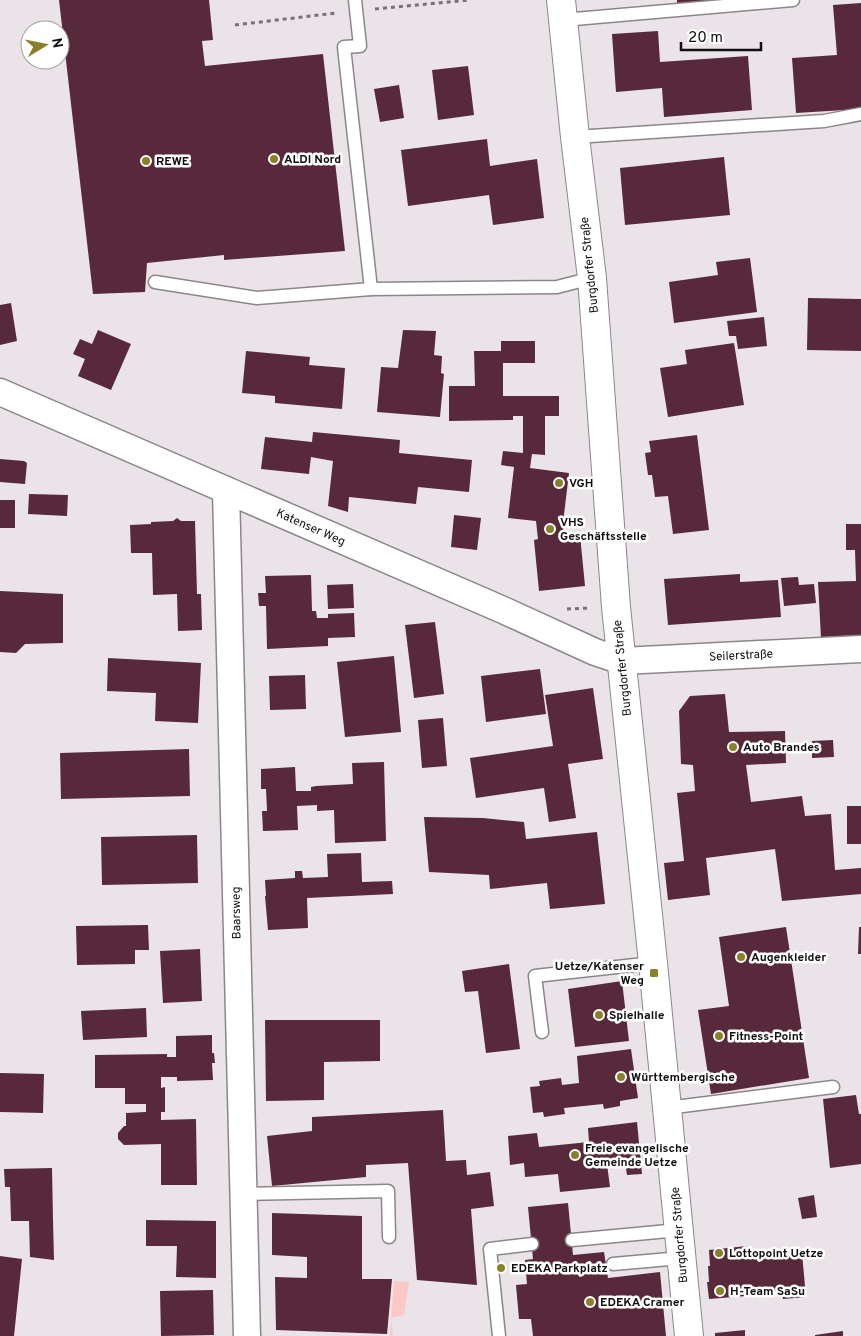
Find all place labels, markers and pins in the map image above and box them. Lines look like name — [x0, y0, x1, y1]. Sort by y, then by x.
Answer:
place label: ALDI Nord — [284, 152, 341, 168]
marker: ALDI Nord — [268, 153, 280, 165]
place label: REWE — [156, 154, 189, 170]
marker: REWE — [140, 155, 152, 167]
place label: VGH — [569, 476, 593, 492]
marker: VGH — [553, 477, 565, 489]
place label: VHS Geschäftsstelle — [560, 515, 647, 545]
marker: VHS Geschäftsstelle — [544, 523, 556, 535]
place label: Auto Brandes — [743, 740, 820, 756]
marker: Auto Brandes — [727, 741, 739, 753]
place label: Augenkleider — [751, 950, 826, 966]
marker: Augenkleider — [735, 951, 747, 963]
place label: Uetze/Katenser Weg — [555, 959, 644, 989]
marker: Uetze/Katenser Weg — [648, 967, 660, 979]
place label: Spielhalle — [609, 1008, 665, 1024]
marker: Spielhalle — [593, 1009, 605, 1021]
place label: Fitness-Point — [729, 1029, 804, 1045]
marker: Fitness-Point — [713, 1030, 725, 1042]
place label: Württembergische — [631, 1070, 735, 1086]
marker: Württembergische — [615, 1071, 627, 1083]
place label: Freie evangelische Gemeinde Uetze — [585, 1141, 689, 1171]
marker: Freie evangelische Gemeinde Uetze — [569, 1149, 581, 1161]
place label: Lottopoint Uetze — [729, 1246, 824, 1262]
marker: Lottopoint Uetze — [713, 1247, 725, 1259]
place label: EDEKA Parkplatz — [511, 1261, 608, 1277]
marker: EDEKA Parkplatz — [495, 1262, 507, 1274]
place label: H-Team SaSu — [730, 1284, 805, 1300]
marker: H-Team SaSu — [714, 1285, 726, 1297]
place label: EDEKA Cramer — [600, 1295, 685, 1311]
marker: EDEKA Cramer — [584, 1296, 596, 1308]

